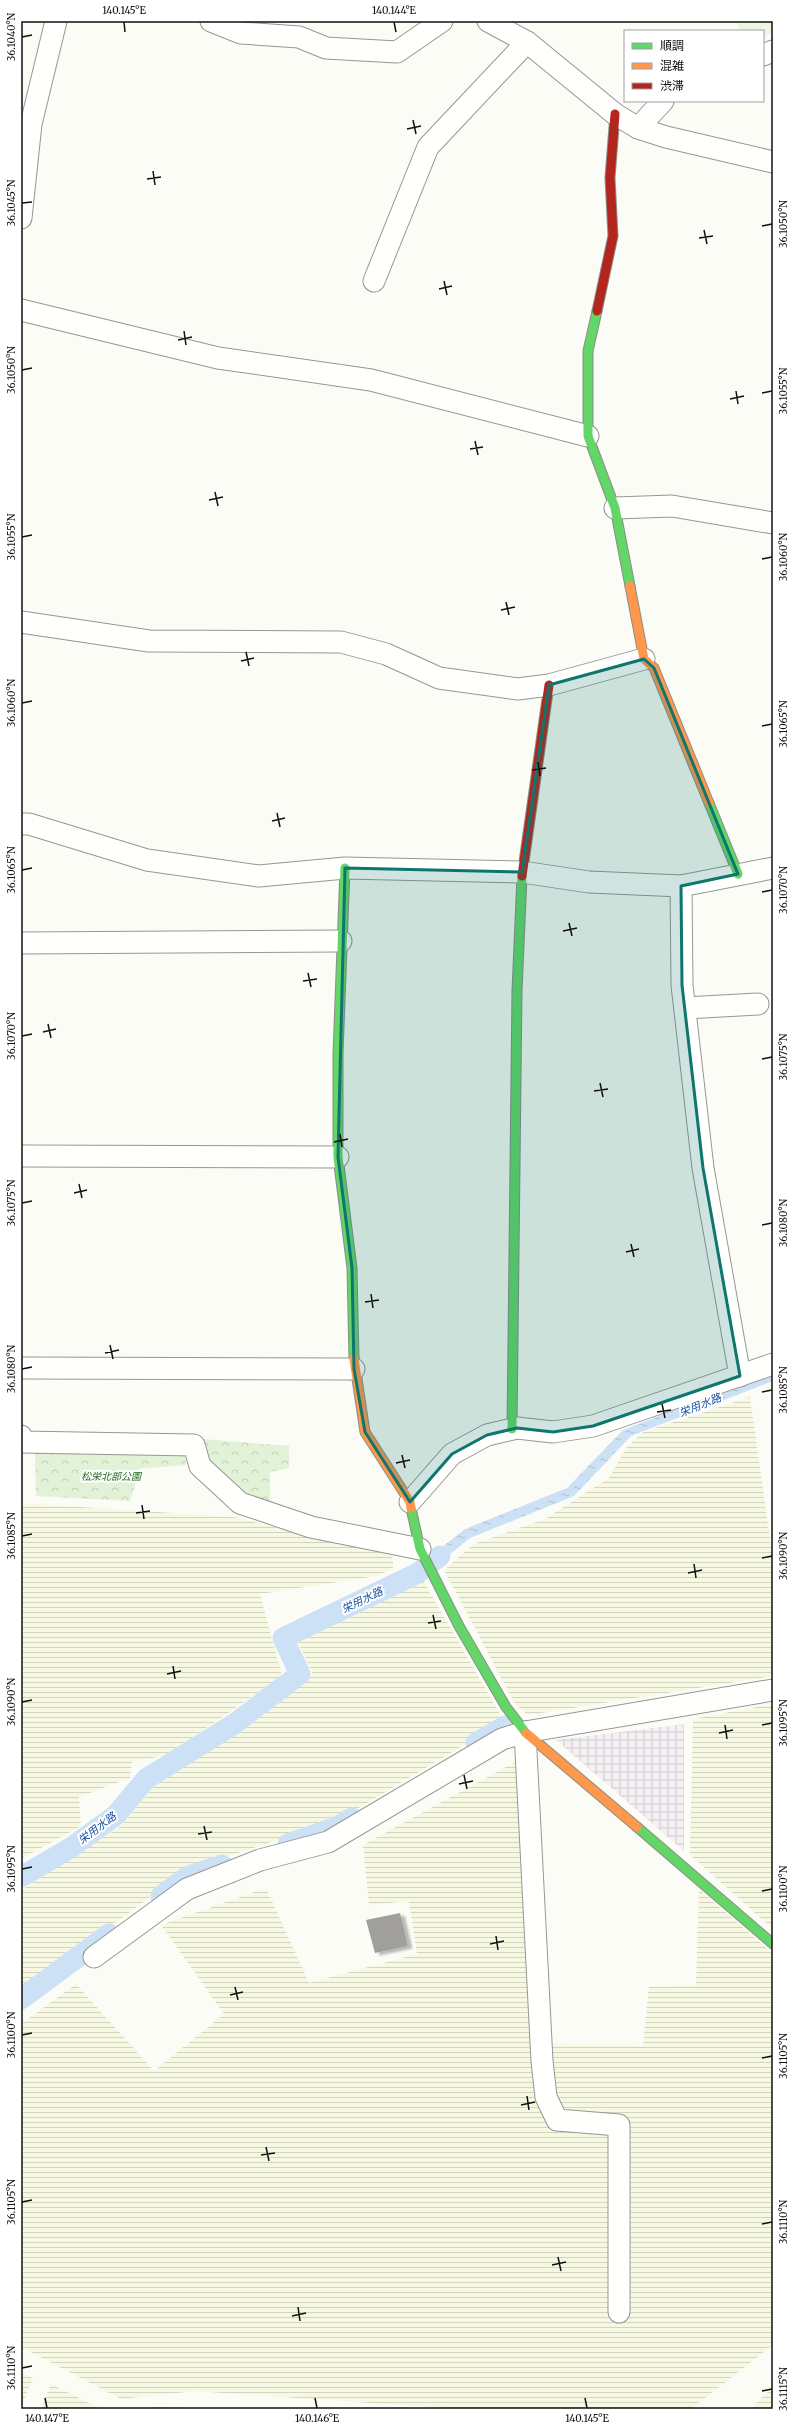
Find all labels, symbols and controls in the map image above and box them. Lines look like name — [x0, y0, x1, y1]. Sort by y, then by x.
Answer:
text: 140.145°E — [102, 4, 146, 17]
text: 140.144°E — [372, 4, 417, 17]
text: 36.1040°N — [5, 12, 18, 61]
legend — [624, 30, 764, 102]
text: 順調 — [660, 38, 684, 53]
text: 混雑 — [660, 58, 684, 73]
text: 渋滞 — [660, 78, 684, 93]
text: 36.1045°N — [5, 179, 18, 227]
text: 36.1050°N — [777, 200, 790, 248]
text: 36.1050°N — [5, 346, 18, 394]
text: 36.1055°N — [777, 367, 790, 414]
text: 36.1055°N — [5, 513, 18, 560]
text: 36.1060°N — [777, 532, 790, 581]
text: 36.1060°N — [5, 678, 18, 727]
text: 36.1065°N — [777, 700, 790, 748]
text: 36.1065°N — [5, 846, 18, 894]
text: 36.1070°N — [777, 866, 790, 914]
text: 36.1070°N — [5, 1012, 18, 1060]
text: 36.1075°N — [777, 1033, 790, 1080]
text: 36.1075°N — [5, 1179, 18, 1226]
text: 36.1080°N — [777, 1198, 790, 1247]
text: 36.1080°N — [5, 1344, 18, 1393]
text: 36.1085°N — [777, 1366, 790, 1414]
water label: 栄用水路 — [677, 1390, 724, 1420]
park label: 松栄北部公園 — [81, 1470, 143, 1483]
text: 36.1085°N — [5, 1512, 18, 1560]
text: 36.1090°N — [777, 1531, 790, 1580]
water label: 栄用水路 — [339, 1584, 386, 1616]
text: 36.1090°N — [5, 1677, 18, 1726]
text: 36.1095°N — [777, 1699, 790, 1747]
water label: 栄用水路 — [75, 1809, 120, 1847]
text: 36.1095°N — [5, 1845, 18, 1893]
text: 36.1100°N — [777, 1865, 790, 1912]
text: 36.1100°N — [5, 2011, 18, 2058]
text: 36.1105°N — [777, 2033, 790, 2079]
text: 36.1105°N — [5, 2179, 18, 2225]
text: 36.1110°N — [777, 2199, 790, 2244]
text: 36.1110°N — [5, 2345, 18, 2390]
text: 36.1115°N — [777, 2367, 790, 2411]
text: 140.147°E — [25, 2412, 70, 2425]
text: 140.146°E — [295, 2412, 340, 2425]
text: 140.145°E — [565, 2412, 609, 2425]

